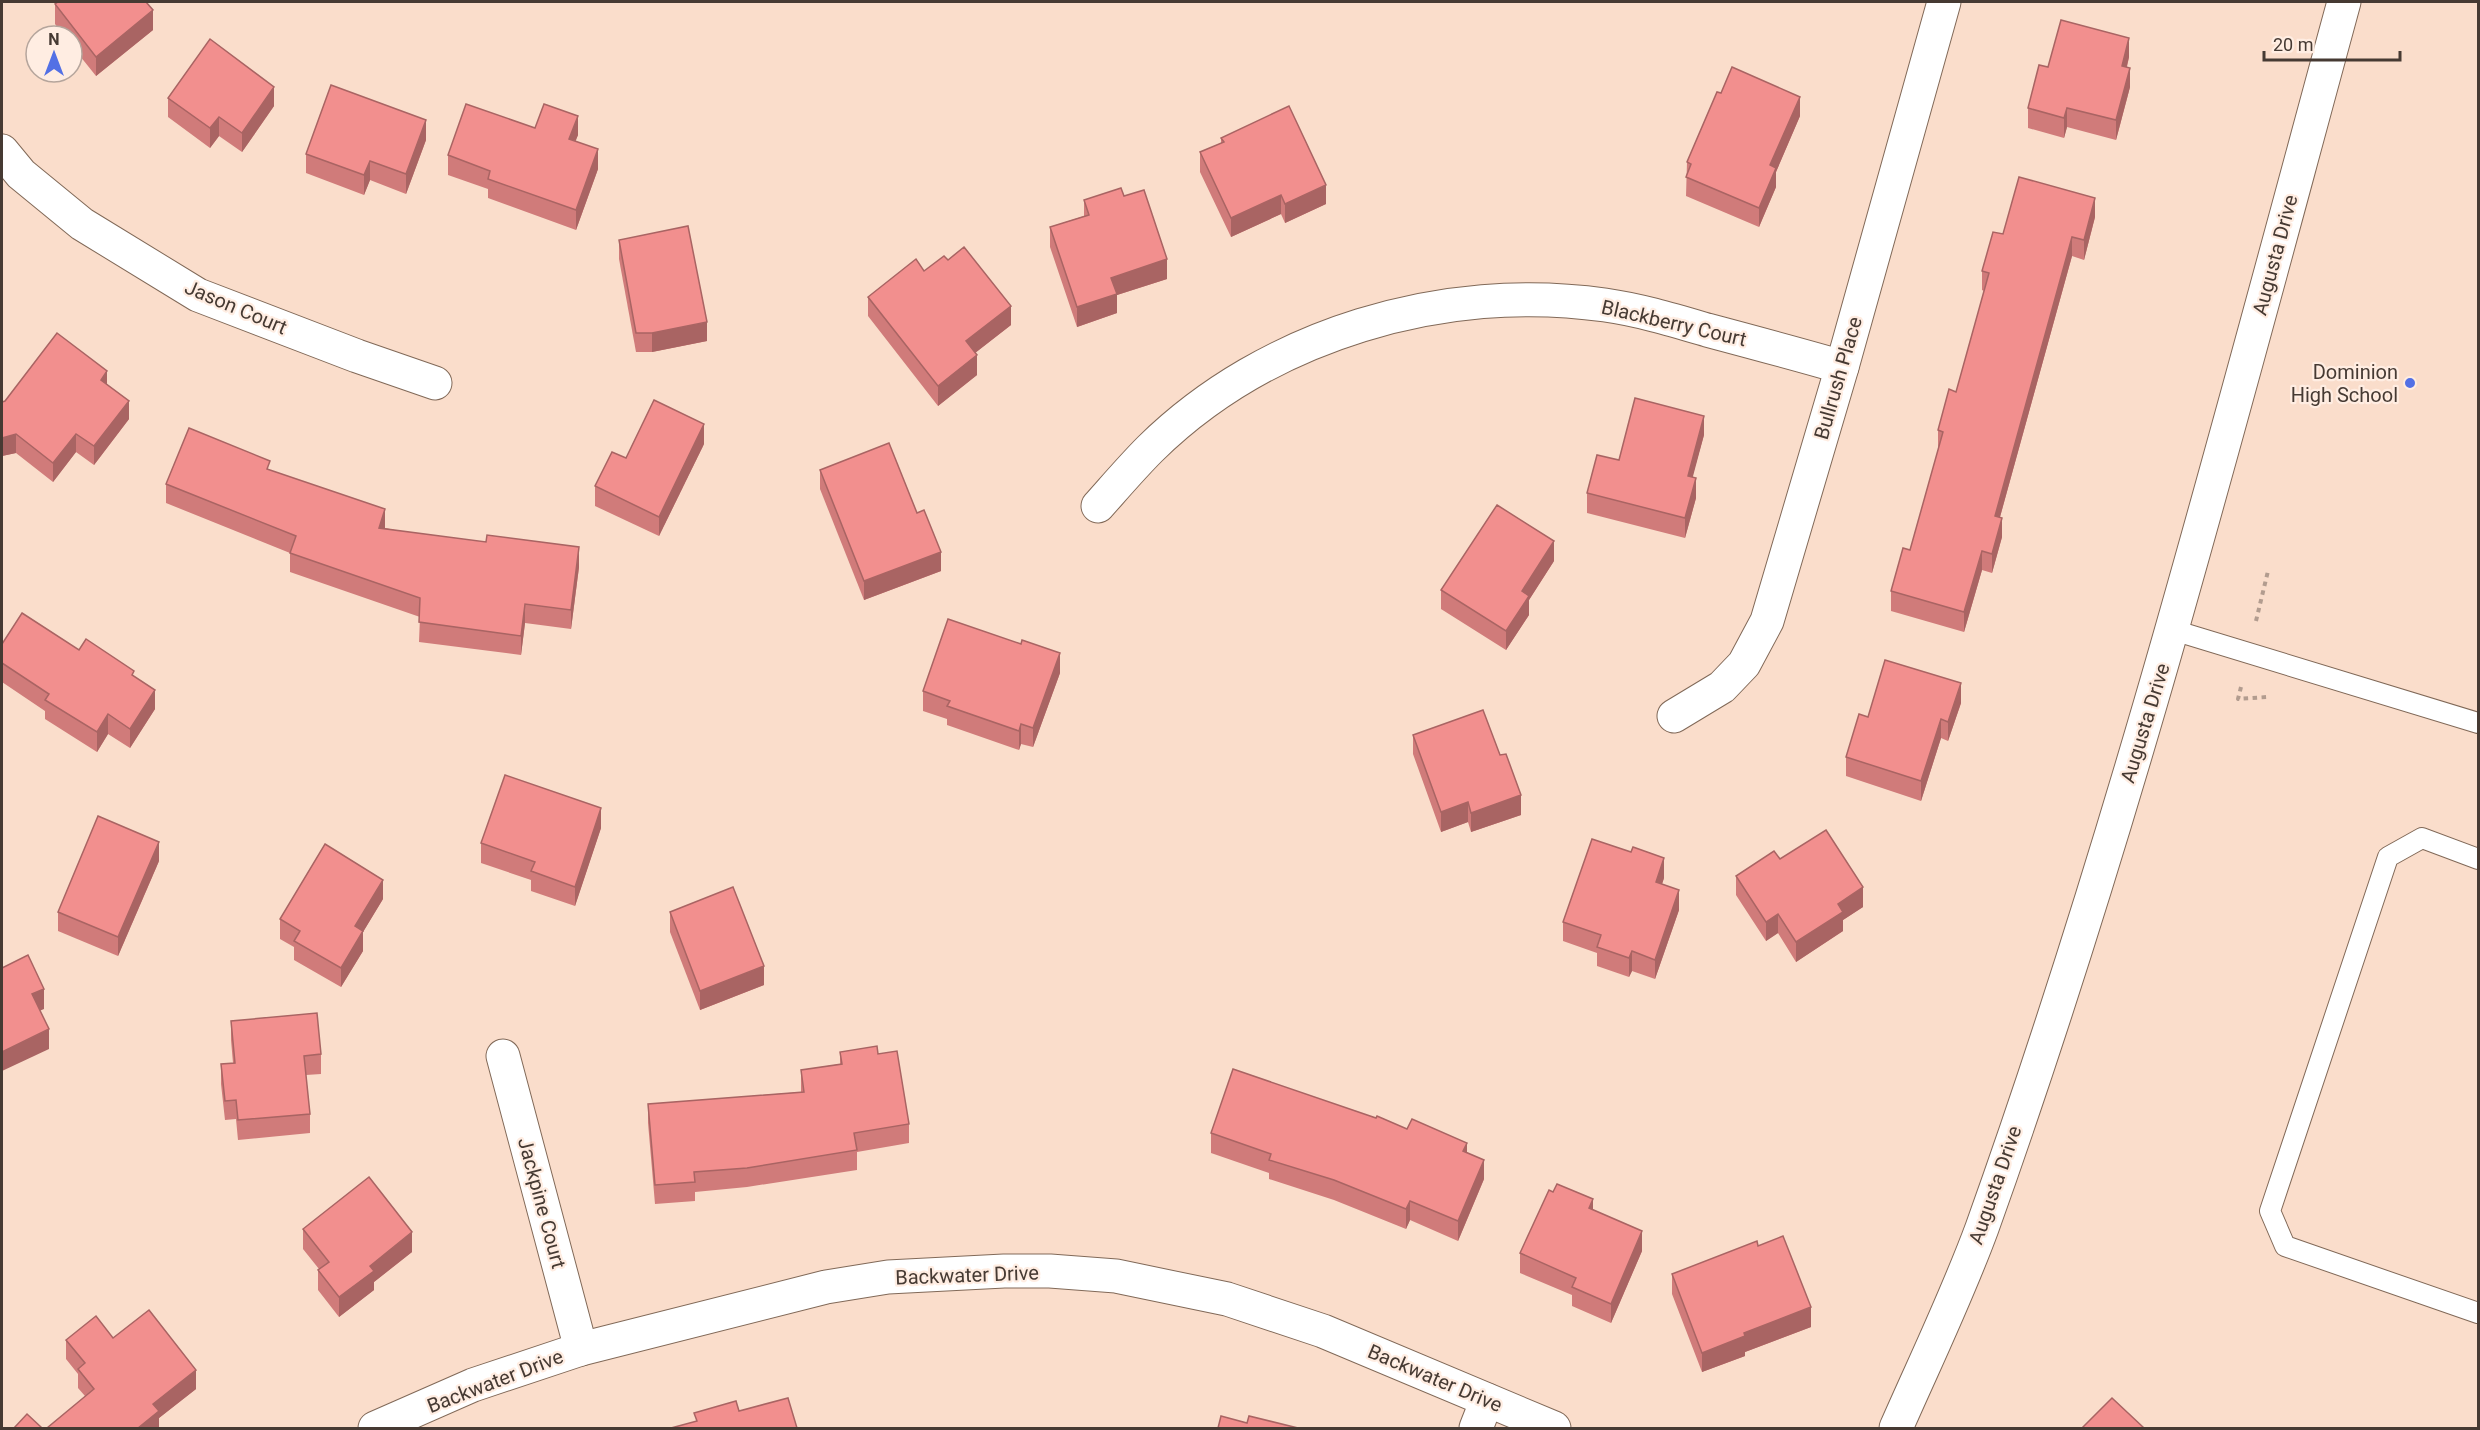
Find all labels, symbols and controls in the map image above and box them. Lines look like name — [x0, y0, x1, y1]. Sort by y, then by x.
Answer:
north arrow — [24, 24, 84, 84]
scale bar — [2264, 24, 2400, 62]
text: N — [48, 30, 60, 49]
text: 20 m — [2273, 34, 2313, 55]
street label: Augusta Drive — [2247, 192, 2303, 318]
street label: Jason Court — [181, 275, 291, 339]
street label: Blackberry Court — [1599, 295, 1749, 351]
street label: Bullrush Place — [1809, 314, 1867, 442]
place label: Dominion High School — [2291, 360, 2398, 407]
marker: Dominion High School — [2403, 376, 2417, 390]
street label: Augusta Drive — [2115, 660, 2175, 786]
street label: Augusta Drive — [1963, 1123, 2027, 1247]
street label: Jackpine Court — [513, 1135, 571, 1271]
street label: Backwater Drive — [895, 1261, 1039, 1289]
street label: Backwater Drive — [1364, 1339, 1506, 1417]
street label: Backwater Drive — [424, 1344, 566, 1418]

